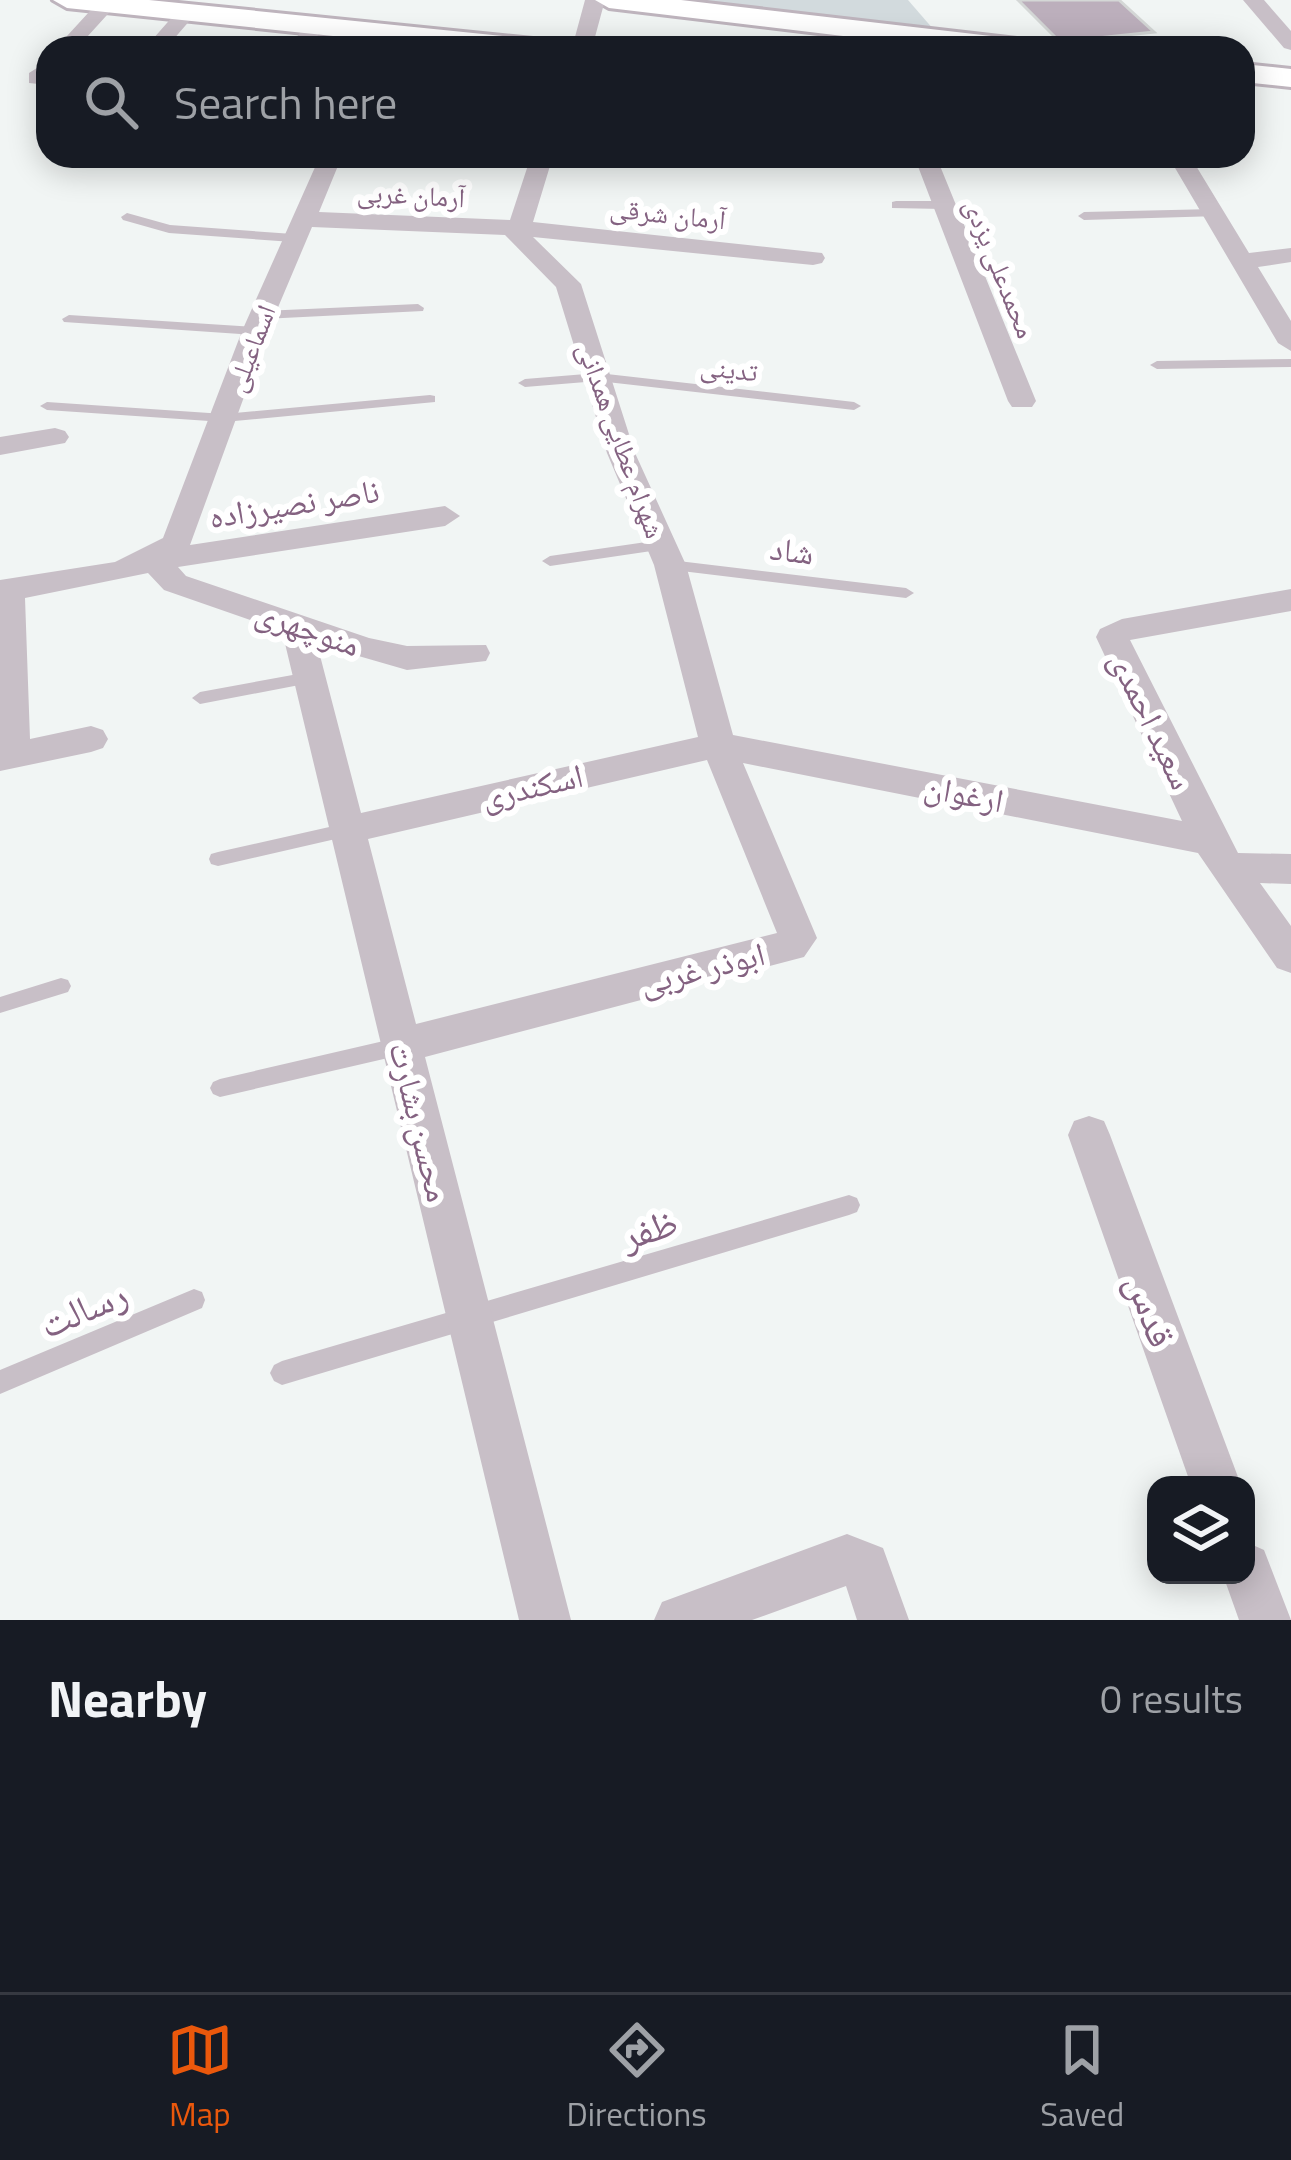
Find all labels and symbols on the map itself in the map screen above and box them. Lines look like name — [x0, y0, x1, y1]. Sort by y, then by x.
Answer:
street label: آرمان غربی — [356, 171, 467, 217]
street label: آرمان شرقی — [608, 187, 729, 240]
street label: محمدعلی یزدی — [954, 192, 1048, 344]
street label: اسماعیلی — [215, 298, 285, 398]
street label: شهرام عطایی همدانی — [568, 336, 676, 544]
street label: تدینی — [698, 345, 760, 391]
street label: ناصر نصیرزاده — [205, 465, 383, 541]
street label: شاد — [767, 523, 817, 577]
street label: منوچهری — [249, 587, 367, 669]
street label: سعید احمدی — [1097, 642, 1207, 798]
street label: اسکندری — [476, 750, 588, 822]
street label: ارغوان — [920, 761, 1008, 825]
street label: ابوذر غربی — [634, 928, 770, 1008]
street label: محسن بشارت — [376, 1037, 464, 1207]
street label: ظفر — [612, 1192, 685, 1265]
street label: رسالت — [30, 1263, 136, 1353]
street label: قدس — [1112, 1265, 1192, 1355]

